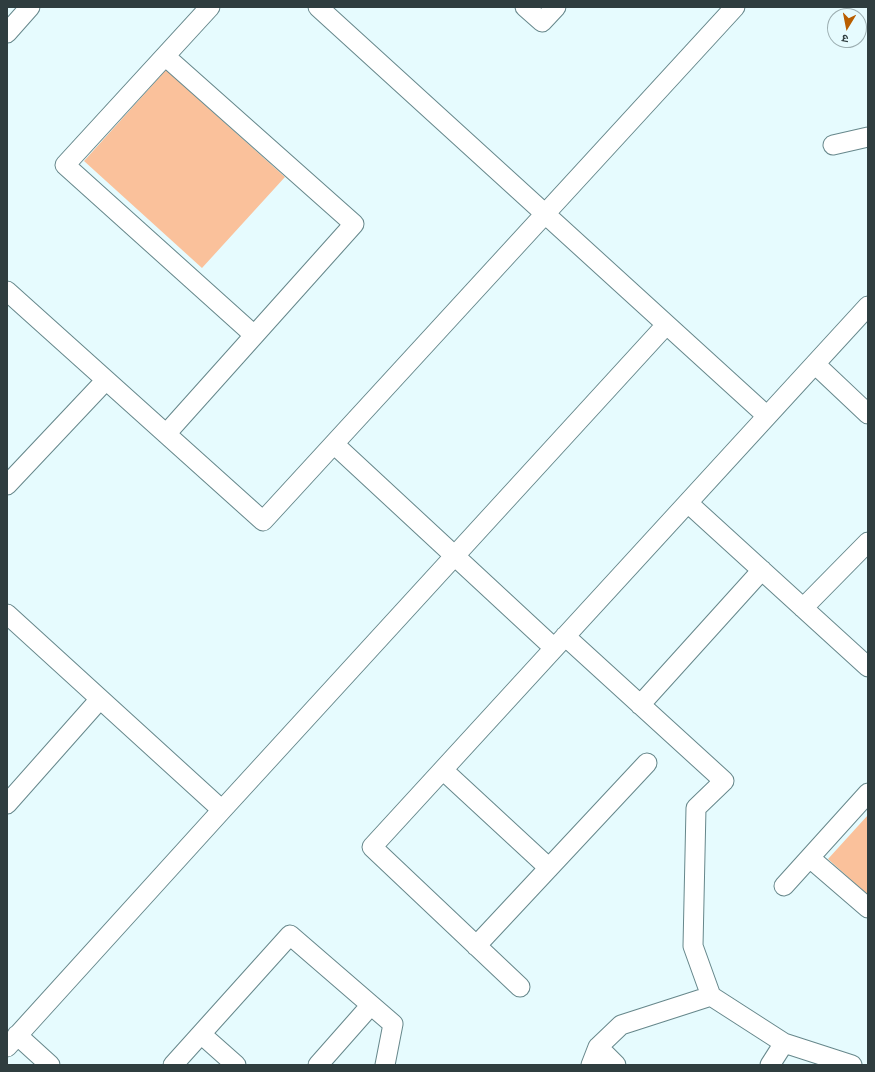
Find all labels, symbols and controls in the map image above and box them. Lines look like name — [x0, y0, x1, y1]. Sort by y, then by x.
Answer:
north arrow — [827, 8, 867, 48]
text: उ — [841, 31, 849, 46]

